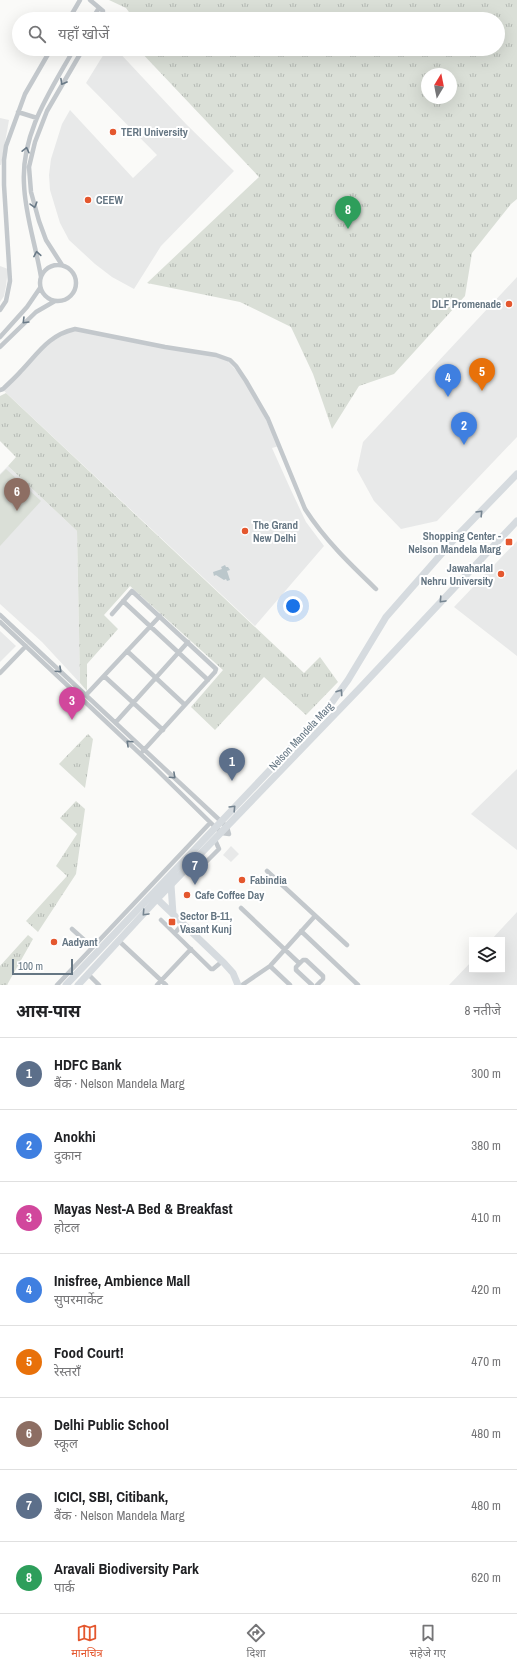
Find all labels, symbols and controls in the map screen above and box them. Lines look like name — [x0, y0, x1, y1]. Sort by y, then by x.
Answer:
search box — [12, 12, 505, 56]
icon: search — [26, 23, 48, 45]
text: यहाँ खोजें — [58, 23, 109, 44]
north arrow — [421, 68, 457, 104]
one-way arrow — [60, 78, 67, 85]
place label: TERI University — [121, 125, 188, 139]
marker: TERI University — [108, 127, 118, 137]
one-way arrow — [21, 147, 29, 153]
place label: CEEW — [96, 193, 124, 207]
marker: CEEW — [83, 195, 93, 205]
pin: 8 — [335, 196, 361, 229]
one-way arrow — [29, 201, 38, 208]
one-way arrow — [33, 250, 42, 257]
place label: DLF Promenade — [432, 297, 501, 311]
marker: DLF Promenade — [504, 299, 514, 309]
one-way arrow — [23, 316, 30, 324]
pin: 5 — [469, 358, 495, 391]
pin: 4 — [435, 364, 461, 397]
pin: 2 — [451, 412, 477, 445]
pin: 6 — [4, 478, 30, 511]
one-way arrow — [475, 510, 482, 518]
place label: The Grand New Delhi — [253, 518, 298, 545]
marker: The Grand New Delhi — [240, 526, 250, 536]
place label: Shopping Center - Nelson Mandela Marg — [408, 529, 501, 556]
marker: Shopping Center - Nelson Mandela Marg — [504, 537, 514, 547]
place label: Jawaharlal Nehru University — [421, 561, 493, 588]
marker: Jawaharlal Nehru University — [496, 569, 506, 579]
one-way arrow — [439, 595, 447, 603]
your location — [283, 596, 303, 616]
one-way arrow — [54, 665, 62, 673]
pin: 3 — [59, 687, 85, 720]
one-way arrow — [335, 689, 343, 696]
street label: Nelson Mandela Marg — [266, 699, 336, 773]
one-way arrow — [126, 741, 133, 748]
pin: 1 — [219, 748, 245, 781]
one-way arrow — [168, 772, 176, 779]
one-way arrow — [228, 805, 236, 813]
pin: 7 — [182, 852, 208, 885]
place label: Fabindia — [250, 873, 287, 887]
marker: Fabindia — [237, 875, 247, 885]
place label: Cafe Coffee Day — [195, 888, 264, 902]
marker: Cafe Coffee Day — [182, 890, 192, 900]
one-way arrow — [142, 908, 149, 916]
place label: Sector B-11, Vasant Kunj — [180, 909, 233, 936]
marker: Sector B-11, Vasant Kunj — [167, 917, 177, 927]
place label: Aadyant — [62, 935, 98, 949]
marker: Aadyant — [49, 937, 59, 947]
map controls — [469, 937, 505, 973]
button: layers — [469, 937, 505, 973]
scale bar — [12, 957, 73, 976]
text: 100 m — [18, 959, 43, 973]
text: आस-पास — [16, 999, 81, 1022]
text: 8 नतीजे — [464, 1002, 501, 1019]
text: HDFC Bank — [54, 1054, 122, 1075]
text: 1 — [26, 1065, 32, 1082]
text: 300 m — [471, 1065, 501, 1082]
text: बैंक · Nelson Mandela Marg — [54, 1075, 185, 1092]
text: Anokhi — [54, 1126, 96, 1147]
text: 2 — [26, 1137, 32, 1154]
text: 380 m — [471, 1137, 501, 1154]
text: दुकान — [54, 1147, 81, 1164]
text: Mayas Nest-A Bed & Breakfast — [54, 1198, 233, 1219]
text: 3 — [26, 1209, 32, 1226]
text: 410 m — [471, 1209, 501, 1226]
text: होटल — [54, 1219, 80, 1236]
text: Inisfree, Ambience Mall — [54, 1270, 190, 1291]
text: 4 — [26, 1281, 32, 1298]
text: 420 m — [471, 1281, 501, 1298]
text: सुपरमार्केट — [54, 1291, 103, 1308]
text: Food Court! — [54, 1342, 124, 1363]
text: 5 — [26, 1353, 32, 1370]
text: 470 m — [471, 1353, 501, 1370]
text: रेस्तराँ — [54, 1363, 80, 1380]
text: Delhi Public School — [54, 1414, 169, 1435]
text: 6 — [26, 1425, 32, 1442]
text: 480 m — [471, 1425, 501, 1442]
text: स्कूल — [54, 1435, 78, 1452]
text: ICICI, SBI, Citibank, — [54, 1486, 168, 1507]
text: 7 — [26, 1497, 32, 1514]
text: 480 m — [471, 1497, 501, 1514]
text: बैंक · Nelson Mandela Marg — [54, 1507, 185, 1524]
text: Aravali Biodiversity Park — [54, 1558, 199, 1579]
text: 8 — [26, 1569, 32, 1586]
text: 620 m — [471, 1569, 501, 1586]
text: पार्क — [54, 1579, 75, 1596]
tab: मानचित्र — [71, 1622, 103, 1661]
tab: दिशा — [245, 1622, 267, 1661]
tab: सहेजे गए — [410, 1622, 446, 1661]

